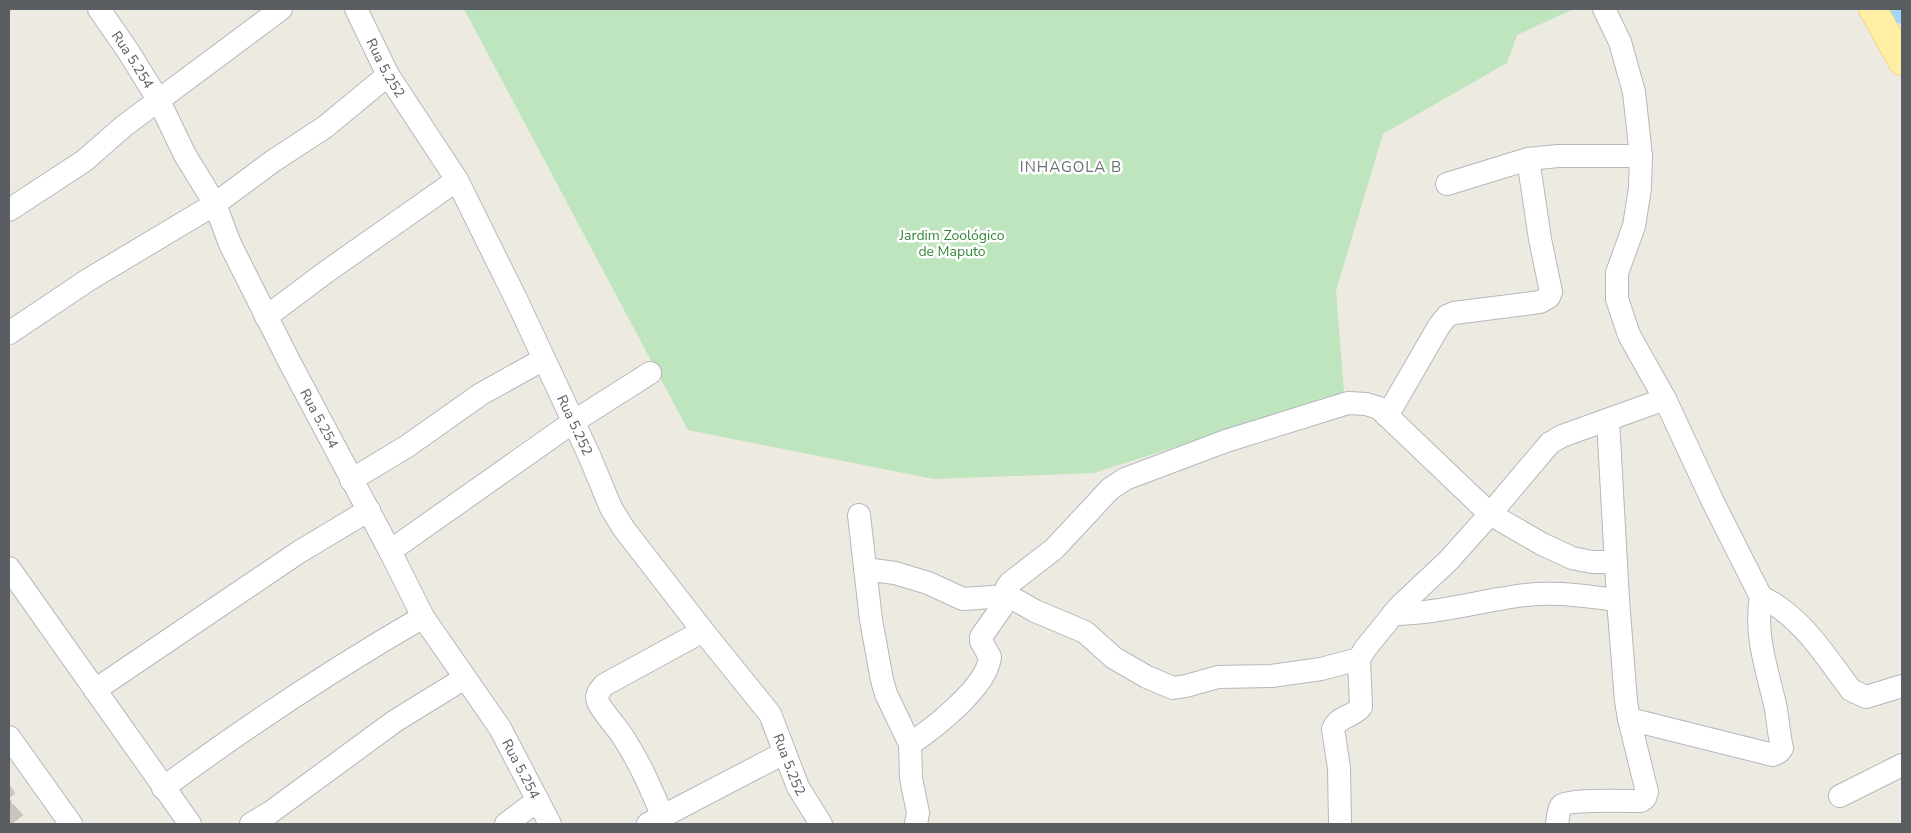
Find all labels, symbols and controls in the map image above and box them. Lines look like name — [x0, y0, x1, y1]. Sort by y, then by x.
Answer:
street label: Rua 5.254 — [107, 27, 158, 92]
street label: Rua 5.252 — [362, 35, 409, 102]
district label: INHAGOLA B — [1020, 157, 1122, 177]
park label: Jardim Zoológico de Maputo — [899, 226, 1005, 261]
street label: Rua 5.254 — [295, 385, 343, 452]
street label: Rua 5.252 — [552, 392, 597, 459]
street label: Rua 5.252 — [768, 731, 810, 800]
street label: Rua 5.254 — [497, 736, 544, 802]

